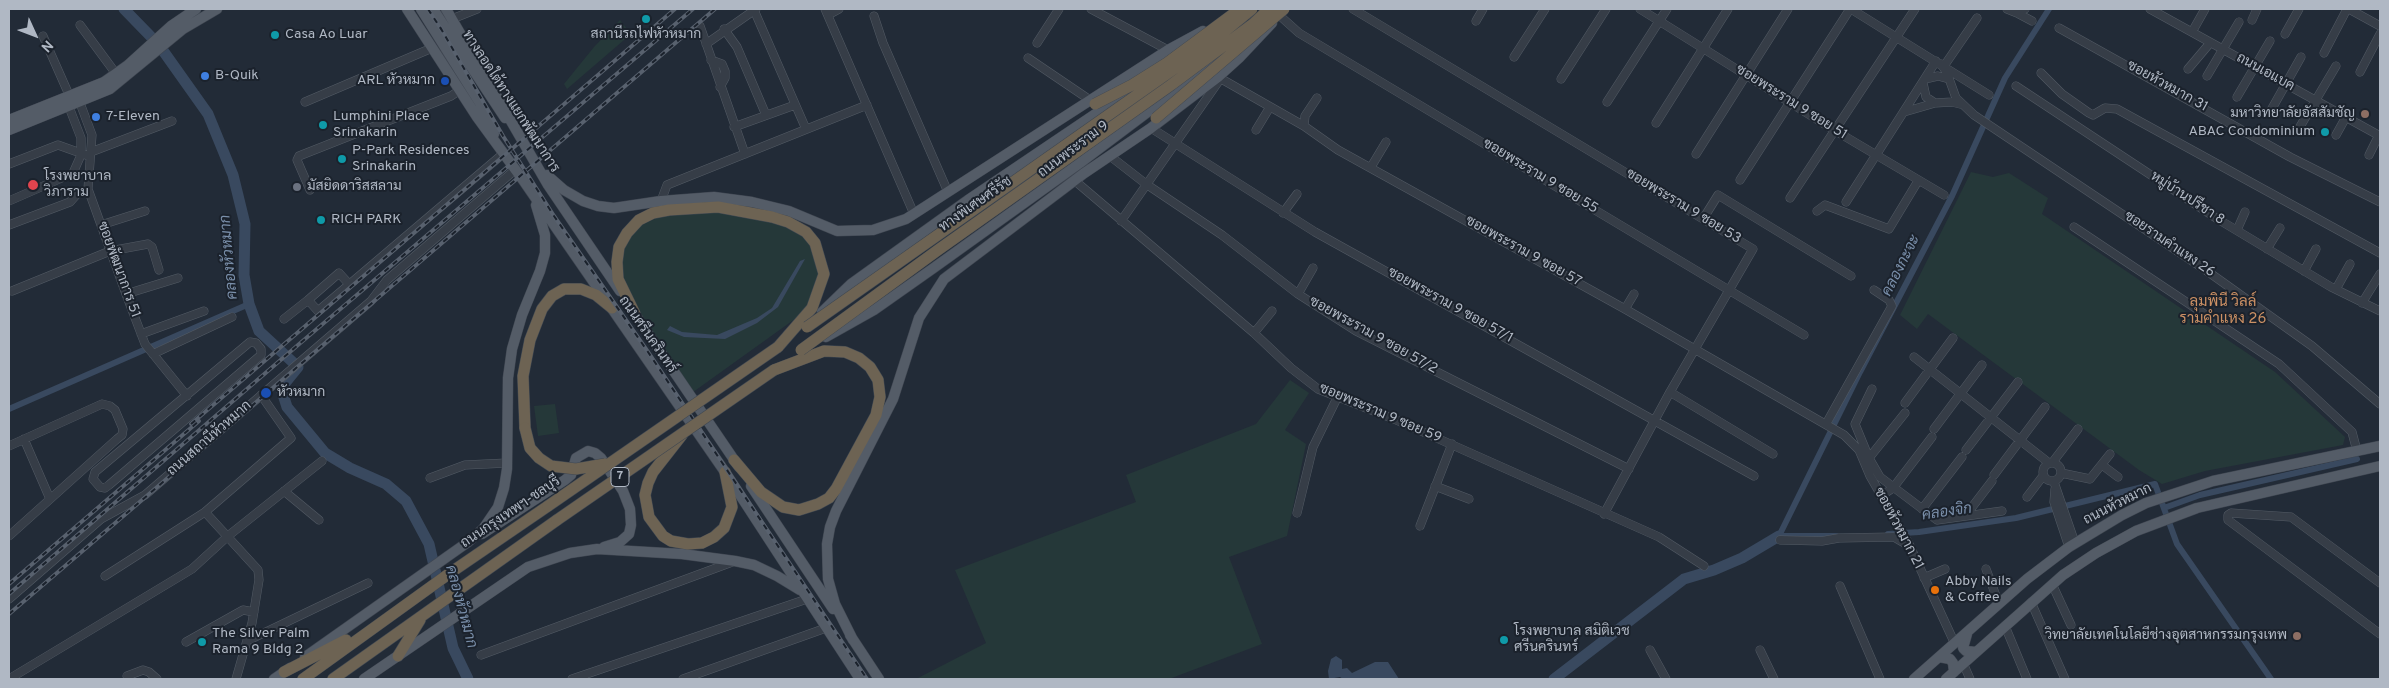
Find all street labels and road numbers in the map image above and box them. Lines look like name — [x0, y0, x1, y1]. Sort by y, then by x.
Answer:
street label: ทางลอดใต้ทางแยกพัฒนาการ — [458, 28, 562, 176]
street label: ถนนเอแบค — [2233, 50, 2297, 96]
street label: ซอยหัวหมาก 31 — [2123, 58, 2211, 116]
street label: ซอยพระราม 9 ซอย 51 — [1732, 62, 1850, 144]
street label: ถนนพระราม 9 — [1035, 118, 1113, 182]
street label: ซอยพระราม 9 ซอย 55 — [1479, 136, 1601, 218]
street label: ซอยพระราม 9 ซอย 53 — [1622, 166, 1744, 248]
street label: หมู่บ้านปรีชา 8 — [2147, 169, 2227, 229]
street label: ทางพิเศษศรีรัช — [936, 174, 1016, 236]
street label: ซอยรามคำแหง 26 — [2120, 208, 2218, 282]
street label: ซอยพระราม 9 ซอย 57 — [1462, 213, 1584, 291]
street label: ซอยพัฒนาการ 51 — [93, 220, 143, 320]
street label: ซอยพระราม 9 ซอย 57/1 — [1384, 265, 1516, 347]
street label: ถนนศรีนครินทร์ — [614, 293, 680, 377]
street label: ซอยพระราม 9 ซอย 57/2 — [1306, 294, 1440, 378]
street label: ซอยพระราม 9 ซอย 59 — [1316, 381, 1444, 447]
street label: ถนนสถานีหัวหมาก — [164, 398, 256, 480]
road number: 7 — [611, 468, 629, 487]
street label: ถนนกรุงเทพฯ-ชลบุรี — [458, 473, 564, 553]
street label: ถนนหัวหมาก — [2081, 481, 2155, 529]
street label: ซอยหัวหมาก 21 — [1869, 485, 1927, 573]

